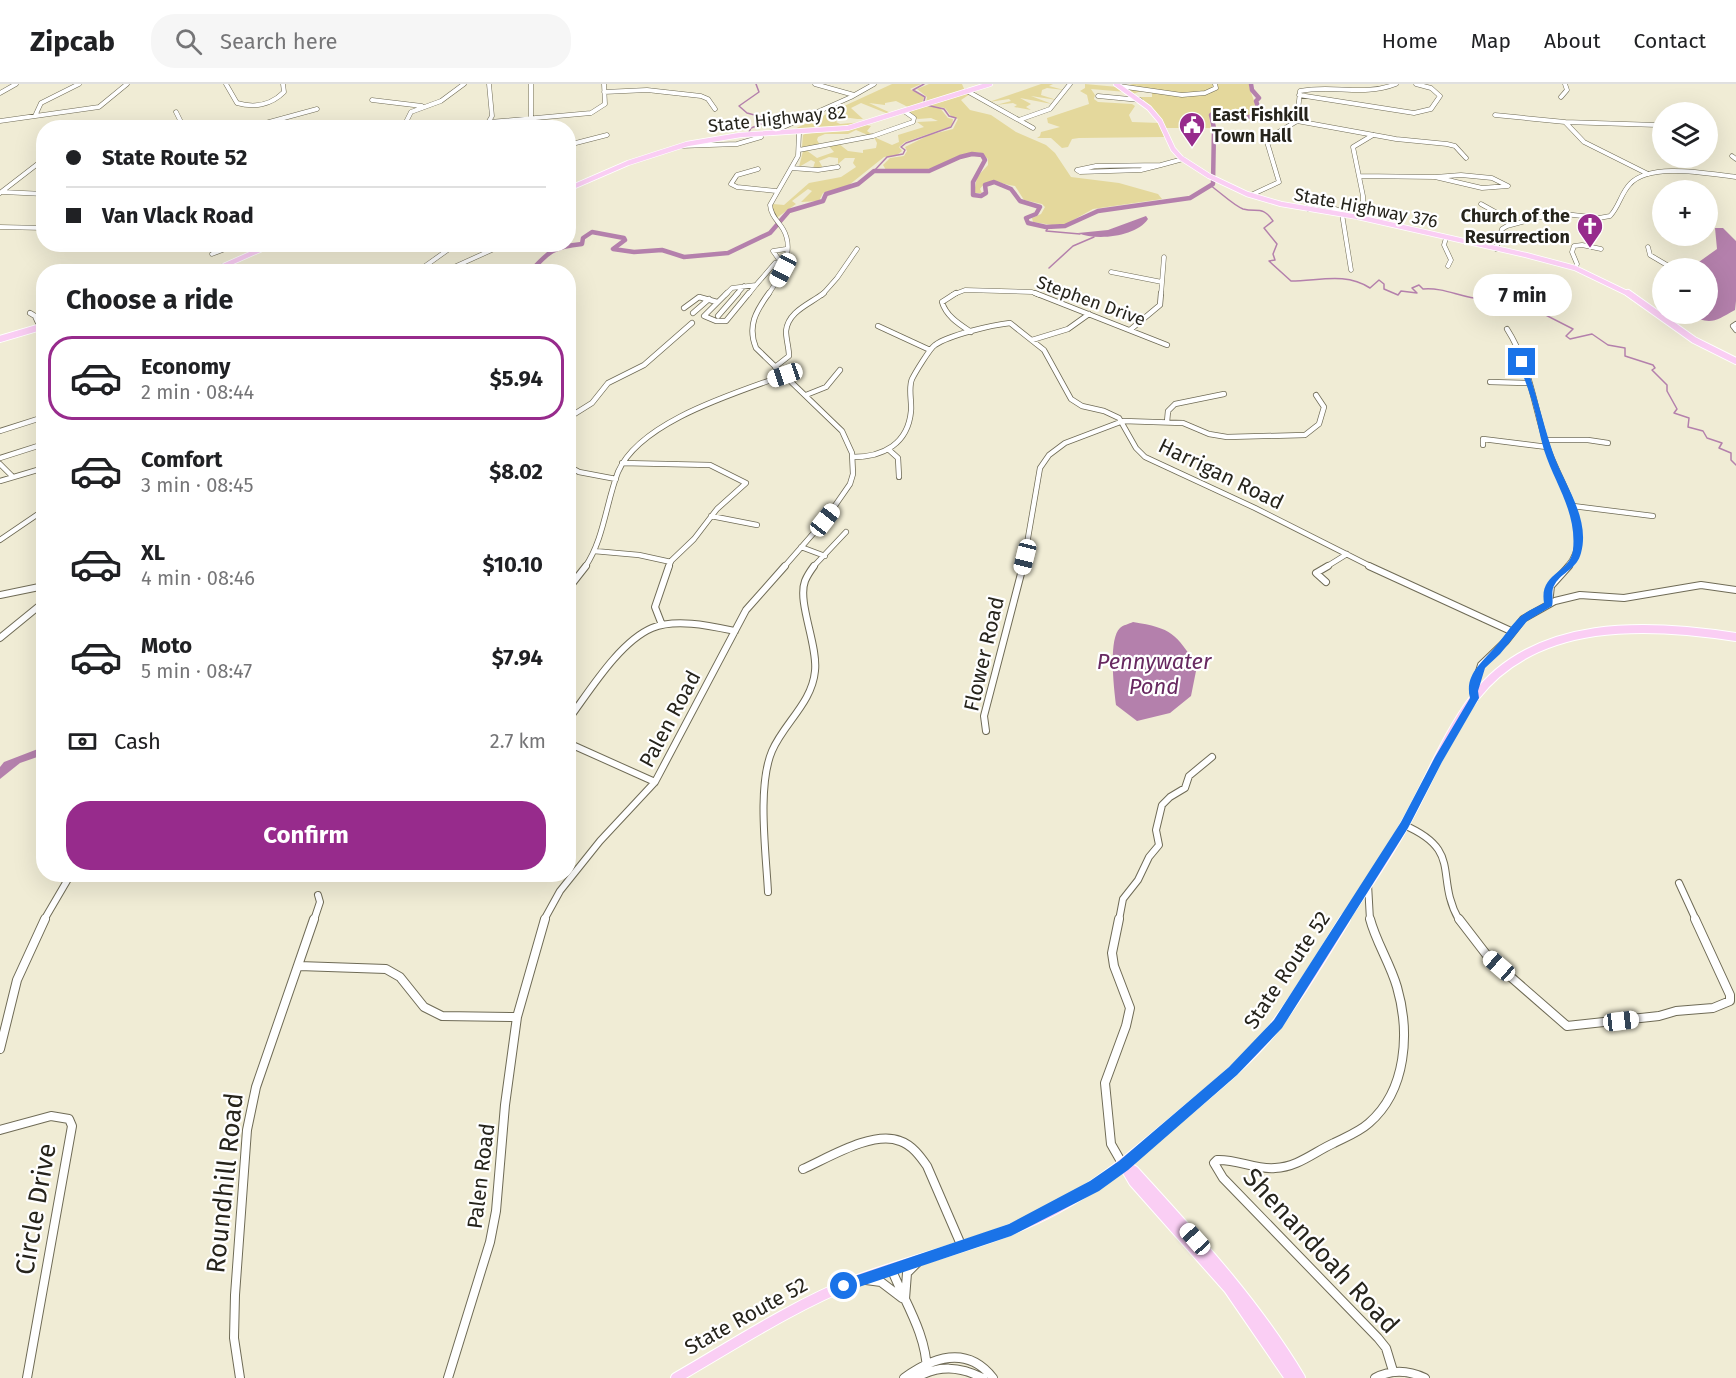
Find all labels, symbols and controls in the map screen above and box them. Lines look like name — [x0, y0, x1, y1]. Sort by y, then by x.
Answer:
search box — [151, 14, 571, 68]
text: Zipcab — [30, 25, 115, 58]
icon: search — [172, 25, 205, 58]
text: Search here — [220, 28, 338, 55]
text: Home — [1382, 28, 1438, 54]
text: Map — [1471, 28, 1511, 54]
text: About — [1544, 28, 1601, 54]
text: Contact — [1634, 28, 1706, 54]
street label: State Highway 82 — [707, 101, 847, 137]
map controls — [1652, 102, 1718, 324]
button: layers — [1652, 102, 1718, 168]
place label: East Fishkill Town Hall — [1212, 104, 1310, 147]
public building icon: East Fishkill Town Hall — [1177, 110, 1207, 148]
text: State Route 52 — [102, 144, 247, 171]
button: + — [1652, 180, 1718, 246]
street label: State Highway 376 — [1292, 183, 1440, 233]
text: Van Vlack Road — [102, 202, 254, 229]
place label: Church of the Resurrection — [1461, 205, 1570, 248]
church icon: Church of the Resurrection — [1575, 211, 1605, 249]
car — [767, 250, 799, 290]
button: − — [1652, 258, 1718, 324]
street label: Stephen Drive — [1033, 271, 1149, 331]
callout: 7 min — [1472, 275, 1571, 317]
text: 7 min — [1498, 283, 1547, 307]
text: Choose a ride — [66, 284, 233, 316]
route end — [1508, 348, 1535, 375]
icon: car — [69, 351, 123, 405]
text: Economy — [141, 353, 230, 380]
car — [765, 361, 805, 389]
text: $5.94 — [490, 365, 543, 392]
text: 2 min · 08:44 — [141, 380, 254, 404]
street label: Harrigan Road — [1154, 432, 1288, 516]
icon: car — [69, 444, 123, 498]
text: Comfort — [141, 446, 222, 473]
text: $8.02 — [489, 458, 543, 485]
text: 3 min · 08:45 — [141, 473, 254, 497]
car — [807, 500, 843, 540]
icon: car — [69, 537, 123, 591]
car — [1012, 537, 1038, 577]
text: XL — [141, 539, 165, 566]
text: $10.10 — [482, 551, 543, 578]
text: 4 min · 08:46 — [141, 566, 255, 590]
street label: Flower Road — [958, 594, 1010, 714]
icon: car — [69, 630, 123, 684]
text: Moto — [141, 632, 192, 659]
text: $7.94 — [492, 644, 543, 671]
water label: Pennywater Pond — [1097, 648, 1212, 700]
text: 5 min · 08:47 — [141, 659, 252, 683]
street label: Palen Road — [634, 666, 706, 772]
icon: cash — [66, 725, 99, 758]
text: Cash — [114, 728, 161, 755]
text: 2.7 km — [490, 729, 546, 753]
button: Confirm — [66, 801, 546, 870]
street label: State Route 52 — [1238, 906, 1336, 1034]
car — [1480, 947, 1518, 985]
car — [1602, 1010, 1640, 1032]
street label: Roundhill Road — [200, 1091, 250, 1275]
street label: Palen Road — [462, 1122, 500, 1230]
street label: Circle Drive — [9, 1141, 63, 1277]
street label: Shenandoah Road — [1236, 1162, 1406, 1340]
car — [1176, 1220, 1214, 1258]
street label: State Route 52 — [680, 1272, 812, 1360]
route start — [830, 1272, 857, 1299]

